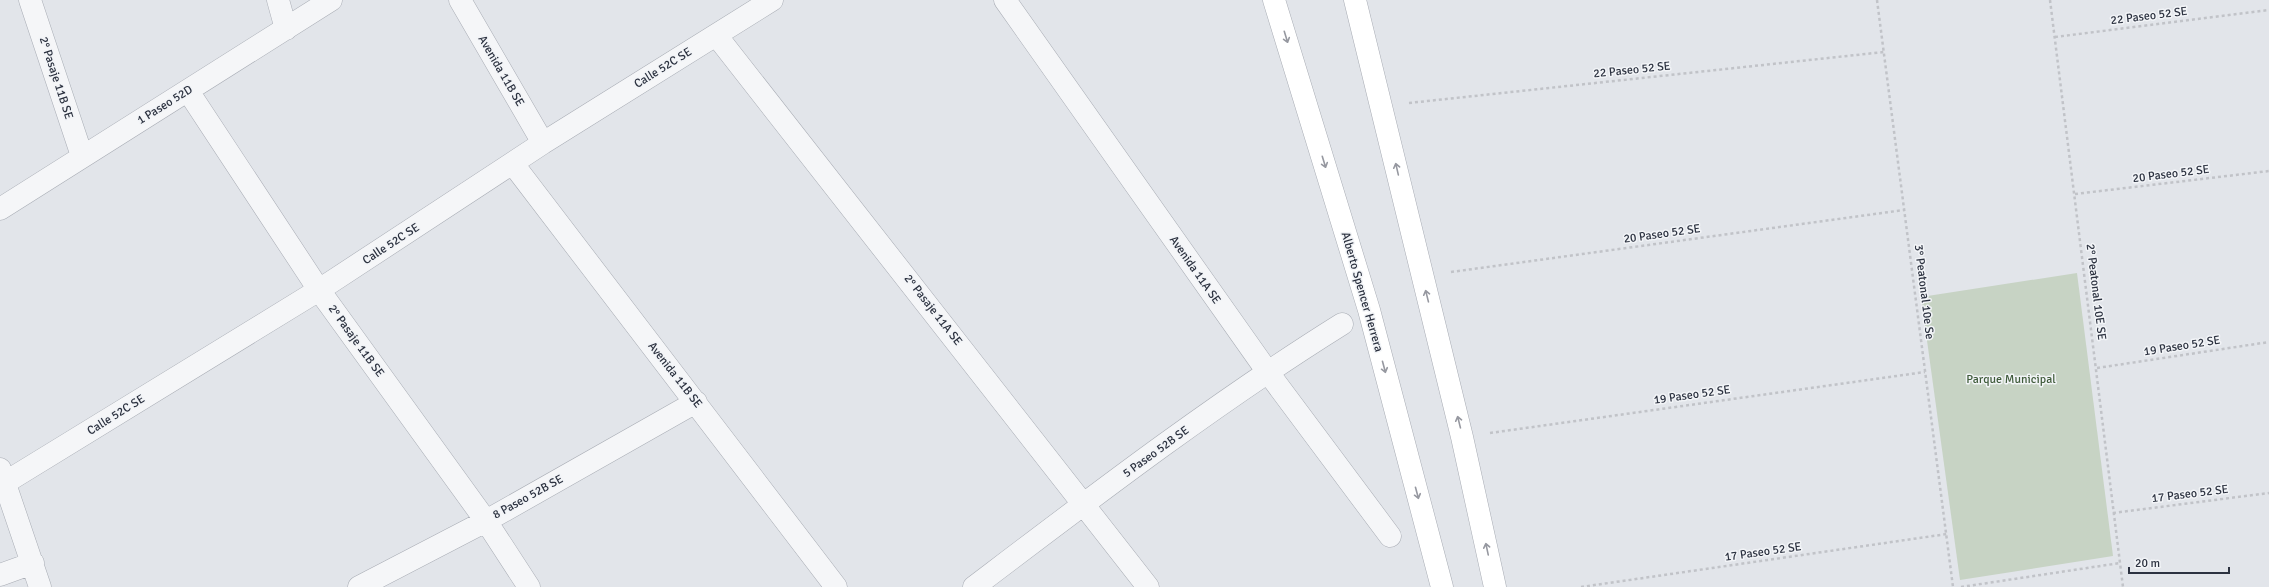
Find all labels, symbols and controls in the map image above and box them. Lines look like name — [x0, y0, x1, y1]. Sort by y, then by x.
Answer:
street label: 22 Paseo 52 SE — [2110, 4, 2189, 28]
one-way arrow — [1283, 31, 1290, 44]
street label: Avenida 11B SE — [475, 33, 528, 109]
street label: 2° Pasaje 11B SE — [36, 35, 76, 121]
street label: Calle 52C SE — [631, 44, 695, 92]
street label: 22 Paseo 52 SE — [1593, 58, 1671, 82]
street label: 1 Paseo 52D — [134, 82, 196, 128]
one-way arrow — [1321, 155, 1328, 168]
street label: 20 Paseo 52 SE — [2132, 162, 2211, 186]
one-way arrow — [1393, 163, 1401, 176]
street label: Calle 52C SE — [360, 220, 423, 268]
street label: 20 Paseo 52 SE — [1623, 221, 1702, 247]
street label: Alberto Spencer Herrera — [1338, 230, 1386, 354]
street label: Avenida 11A SE — [1166, 233, 1224, 307]
street label: 2° Peatonal 10E SE — [2083, 243, 2109, 341]
street label: 3° Peatonal 10e Se — [1911, 244, 1937, 340]
street label: 2° Pasaje 11A SE — [901, 272, 965, 349]
one-way arrow — [1423, 290, 1431, 303]
street label: 2° Pasaje 11B SE — [325, 302, 387, 380]
street label: 19 Paseo 52 SE — [2143, 333, 2222, 359]
street label: Avenida 11B SE — [645, 339, 706, 411]
one-way arrow — [1380, 360, 1388, 373]
park label: Parque Municipal — [1966, 372, 2056, 387]
street label: 19 Paseo 52 SE — [1653, 382, 1732, 408]
street label: Calle 52C SE — [84, 391, 148, 439]
one-way arrow — [1454, 416, 1462, 429]
street label: 5 Paseo 52B SE — [1120, 423, 1192, 481]
street label: 8 Paseo 52B SE — [490, 471, 566, 523]
street label: 17 Paseo 52 SE — [2151, 482, 2230, 506]
one-way arrow — [1413, 486, 1421, 499]
street label: 17 Paseo 52 SE — [1724, 539, 1803, 565]
one-way arrow — [1482, 543, 1490, 556]
scale bar — [2129, 549, 2229, 575]
text: 20 m — [2135, 556, 2160, 571]

